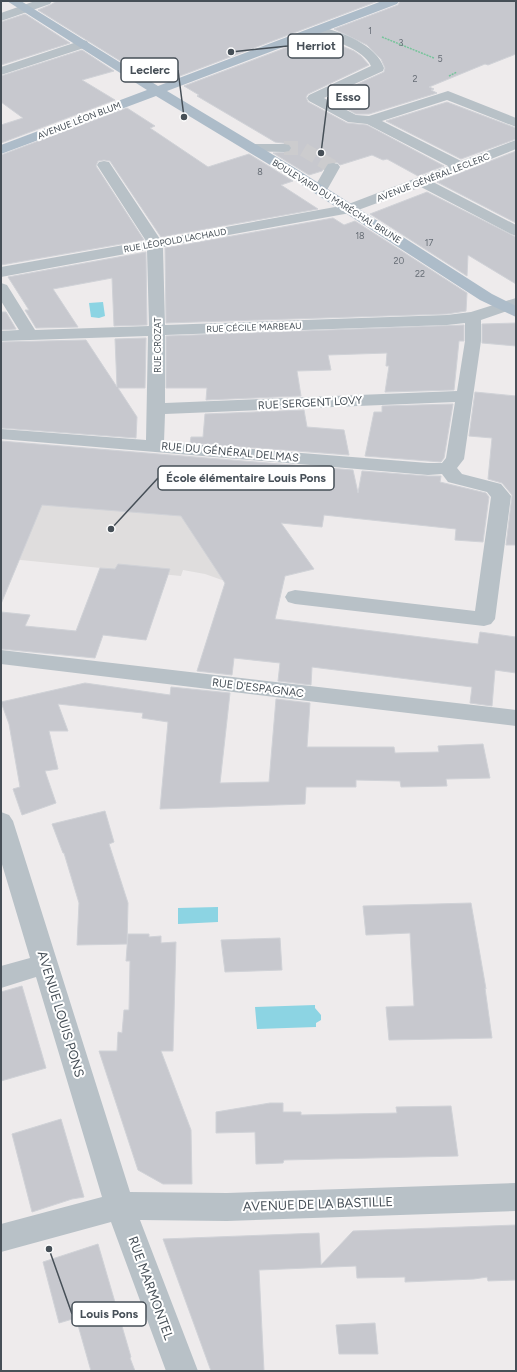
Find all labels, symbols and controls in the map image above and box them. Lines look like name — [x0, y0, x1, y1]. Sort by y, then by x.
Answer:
house number: 1 — [368, 25, 372, 36]
callout: Herriot — [288, 34, 343, 58]
house number: 3 — [399, 37, 404, 48]
text: Herriot — [296, 39, 336, 53]
house number: 5 — [437, 53, 443, 64]
callout: Leclerc — [121, 58, 178, 82]
text: Leclerc — [130, 63, 171, 77]
house number: 2 — [412, 73, 418, 84]
callout: Esso — [328, 85, 369, 109]
text: Esso — [335, 90, 361, 104]
street label: AVENUE LÉON BLUM — [36, 99, 122, 141]
street label: AVENUE GÉNÉRAL LECLERC — [375, 150, 491, 204]
street label: BOULEVARD DU MARÉCHAL BRUNE — [270, 157, 404, 245]
house number: 8 — [257, 166, 263, 177]
street label: RUE LÉOPOLD LACHAUD — [123, 226, 227, 254]
house number: 18 — [355, 230, 365, 241]
house number: 17 — [425, 237, 433, 248]
house number: 20 — [394, 255, 405, 266]
house number: 22 — [415, 268, 425, 279]
street label: RUE CROZAT — [152, 317, 163, 373]
street label: RUE CÉCILE MARBEAU — [206, 320, 302, 334]
street label: RUE SERGENT LOVY — [258, 394, 363, 412]
street label: RUE DU GÉNÉRAL DELMAS — [161, 440, 300, 465]
callout: École élémentaire Louis Pons — [158, 466, 334, 490]
text: École élémentaire Louis Pons — [166, 471, 326, 485]
street label: RUE D'ESPAGNAC — [211, 676, 305, 700]
street label: AVENUE LOUIS PONS — [35, 949, 87, 1079]
street label: AVENUE DE LA BASTILLE — [243, 1194, 393, 1214]
street label: RUE MARMONTEL — [125, 1234, 177, 1342]
callout: Louis Pons — [72, 1302, 146, 1326]
text: Louis Pons — [80, 1307, 139, 1321]

